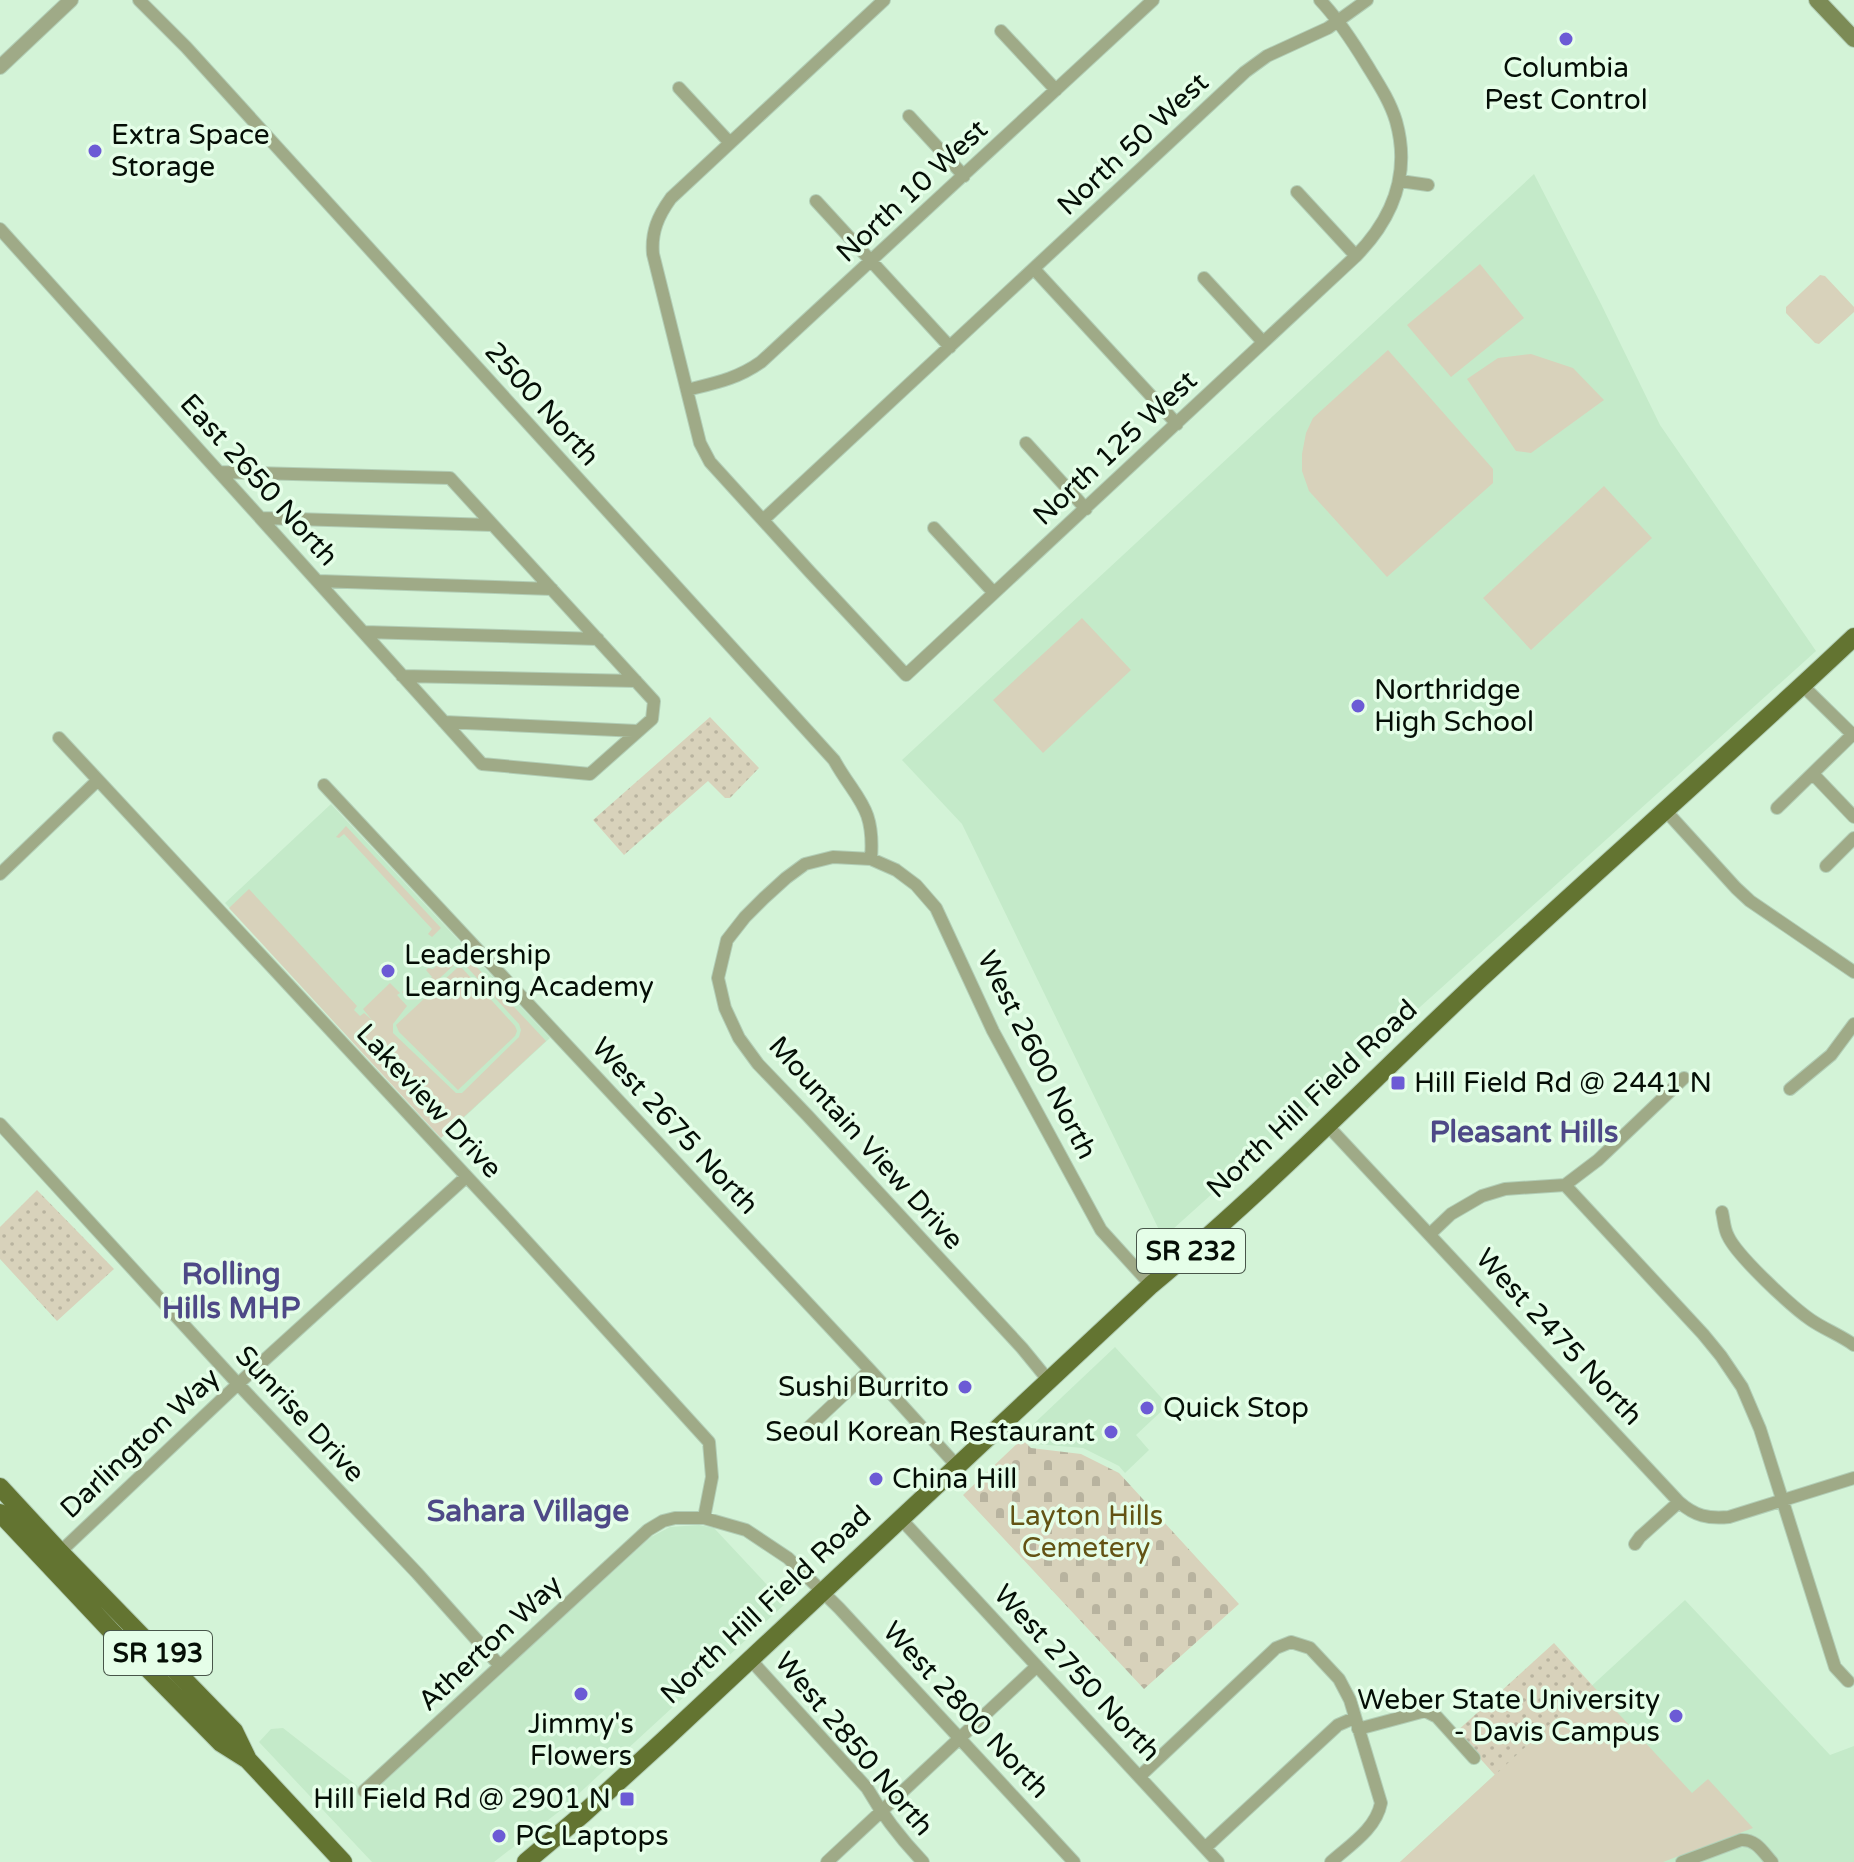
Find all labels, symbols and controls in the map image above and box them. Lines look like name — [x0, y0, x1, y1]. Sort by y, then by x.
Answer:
marker: Columbia Pest Control — [1557, 30, 1575, 48]
place label: Columbia Pest Control — [1484, 51, 1648, 117]
street label: North 50 West — [1050, 65, 1216, 223]
street label: North 10 West — [829, 112, 995, 270]
place label: Extra Space Storage — [111, 118, 270, 184]
marker: Extra Space Storage — [86, 142, 104, 160]
street label: 2500 North — [477, 335, 607, 473]
street label: North 125 West — [1026, 363, 1204, 533]
street label: East 2650 North — [173, 387, 345, 573]
place label: Northridge High School — [1374, 673, 1534, 739]
marker: Northridge High School — [1349, 697, 1367, 715]
place label: Leadership Learning Academy — [404, 938, 654, 1004]
street label: West 2600 North — [970, 945, 1104, 1165]
marker: Leadership Learning Academy — [379, 962, 397, 980]
street label: North Hill Field Road — [1200, 993, 1424, 1205]
street label: Lakeview Drive — [349, 1017, 509, 1185]
street label: Mountain View Drive — [761, 1029, 971, 1257]
street label: West 2675 North — [584, 1031, 766, 1221]
place label: Hill Field Rd @ 2441 N — [1414, 1066, 1712, 1100]
marker: Hill Field Rd @ 2441 N — [1389, 1074, 1407, 1092]
district label: Pleasant Hills — [1430, 1114, 1618, 1151]
road number: SR 232 — [1137, 1229, 1245, 1273]
street label: West 2475 North — [1468, 1242, 1650, 1432]
district label: Rolling Hills MHP — [162, 1256, 300, 1327]
street label: Sunrise Drive — [228, 1339, 372, 1489]
street label: Darlington Way — [53, 1361, 227, 1525]
place label: Sushi Burrito — [778, 1370, 949, 1404]
marker: Sushi Burrito — [956, 1378, 974, 1396]
place label: Quick Stop — [1163, 1391, 1309, 1425]
marker: Quick Stop — [1138, 1399, 1156, 1417]
place label: Seoul Korean Restaurant — [765, 1415, 1095, 1449]
marker: Seoul Korean Restaurant — [1102, 1423, 1120, 1441]
place label: China Hill — [892, 1462, 1017, 1496]
marker: China Hill — [867, 1470, 885, 1488]
district label: Sahara Village — [427, 1493, 629, 1530]
street label: North Hill Field Road — [654, 1499, 878, 1711]
park label: Layton Hills Cemetery — [1009, 1499, 1163, 1565]
street label: Atherton Way — [411, 1568, 569, 1718]
street label: West 2750 North — [986, 1578, 1168, 1768]
street label: West 2800 North — [875, 1615, 1057, 1805]
road number: SR 193 — [104, 1631, 212, 1675]
street label: West 2850 North — [767, 1645, 941, 1843]
place label: Weber State University - Davis Campus — [1357, 1683, 1660, 1749]
marker: Jimmy's Flowers — [572, 1685, 590, 1703]
place label: Jimmy's Flowers — [528, 1707, 634, 1773]
marker: Weber State University - Davis Campus — [1667, 1707, 1685, 1725]
place label: Hill Field Rd @ 2901 N — [313, 1782, 611, 1816]
marker: Hill Field Rd @ 2901 N — [618, 1790, 636, 1808]
place label: PC Laptops — [515, 1819, 669, 1853]
marker: PC Laptops — [490, 1827, 508, 1845]

